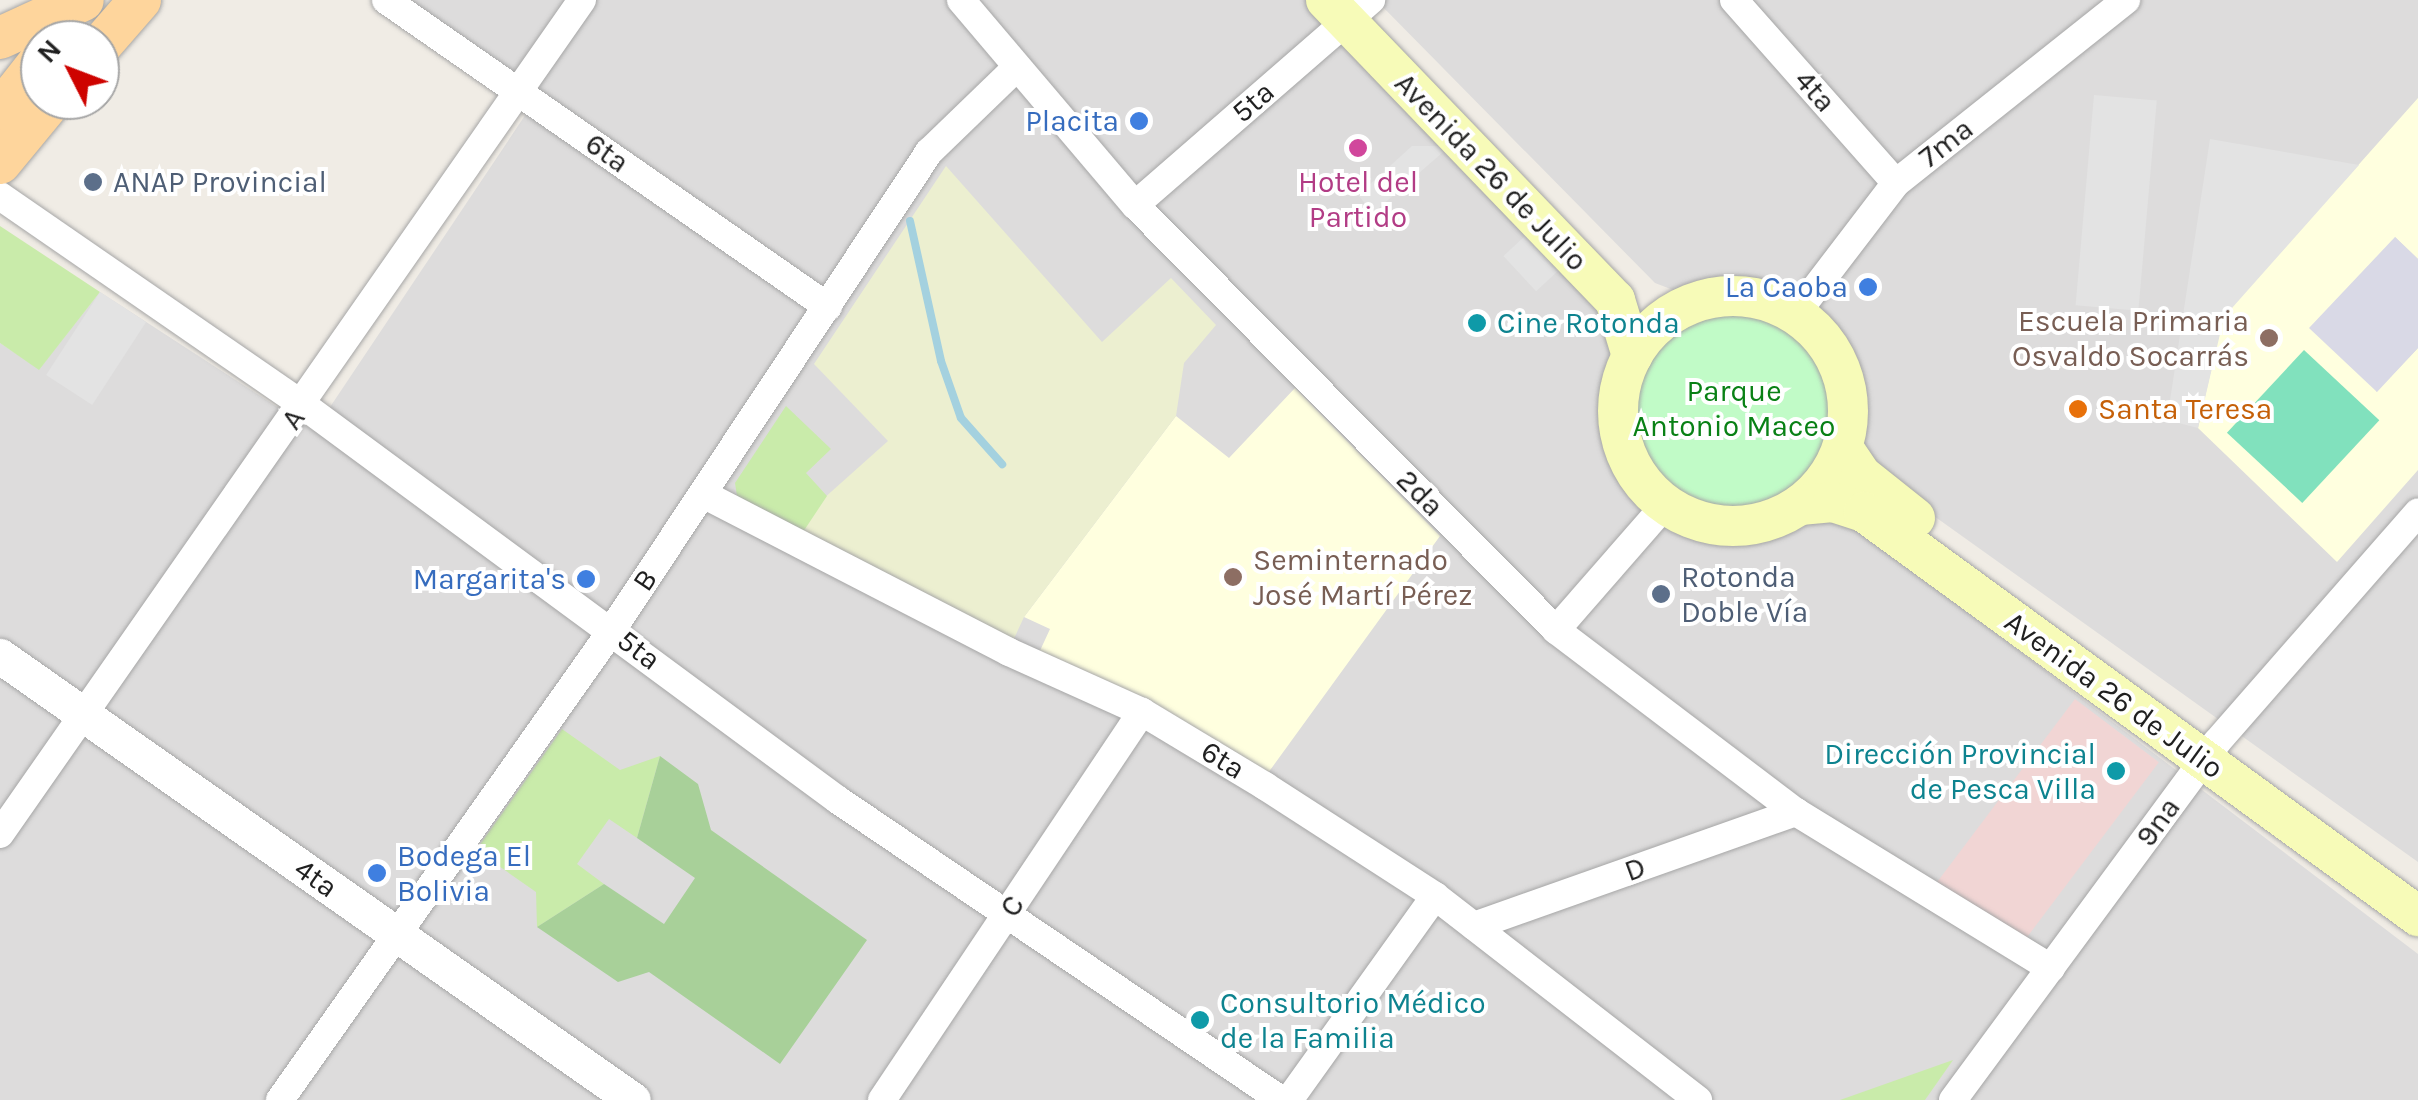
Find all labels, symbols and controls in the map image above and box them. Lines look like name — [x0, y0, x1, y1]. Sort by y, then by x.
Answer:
north arrow — [20, 20, 120, 120]
text: N — [30, 32, 68, 69]
street label: 4ta — [1787, 62, 1843, 120]
street label: Avenida 26 de Julio — [1387, 65, 1595, 279]
street label: 5ta — [1224, 74, 1282, 130]
place label: Placita — [1025, 103, 1119, 139]
marker: Placita — [1128, 110, 1150, 132]
street label: 7ma — [1912, 111, 1980, 175]
street label: 6ta — [578, 125, 636, 181]
marker: Hotel del Partido — [1347, 137, 1369, 159]
place label: ANAP Provincial — [113, 164, 327, 200]
place label: Hotel del Partido — [1298, 164, 1418, 234]
marker: ANAP Provincial — [82, 171, 104, 193]
place label: La Caoba — [1725, 269, 1848, 305]
marker: La Caoba — [1857, 276, 1879, 298]
place label: Escuela Primaria Osvaldo Socarrás — [2012, 303, 2249, 374]
place label: Cine Rotonda — [1497, 305, 1680, 341]
marker: Cine Rotonda — [1466, 312, 1488, 334]
marker: Escuela Primaria Osvaldo Socarrás — [2258, 327, 2280, 349]
park label: Parque Antonio Maceo — [1633, 373, 1835, 444]
place label: Santa Teresa — [2098, 391, 2272, 427]
marker: Santa Teresa — [2067, 398, 2089, 420]
street label: A — [273, 402, 313, 436]
street label: 2da — [1389, 462, 1451, 524]
place label: Seminternado José Martí Pérez — [1253, 542, 1472, 612]
place label: Rotonda Doble Vía — [1681, 559, 1808, 630]
place label: Margarita's — [413, 561, 566, 597]
street label: B — [625, 562, 665, 598]
marker: Seminternado José Martí Pérez — [1222, 566, 1244, 588]
marker: Margarita's — [575, 568, 597, 590]
marker: Rotonda Doble Vía — [1650, 583, 1672, 605]
street label: Avenida 26 de Julio — [1998, 604, 2230, 786]
street label: 5ta — [610, 622, 668, 678]
street label: 6ta — [1194, 733, 1252, 787]
place label: Dirección Provincial de Pesca Villa — [1824, 736, 2096, 806]
marker: Dirección Provincial de Pesca Villa — [2105, 760, 2127, 782]
street label: 9na — [2128, 790, 2188, 854]
place label: Bodega El Bolivia — [397, 838, 531, 908]
street label: D — [1620, 849, 1650, 889]
street label: 4ta — [287, 850, 345, 906]
marker: Bodega El Bolivia — [366, 862, 388, 884]
street label: C — [992, 888, 1032, 924]
place label: Consultorio Médico de la Familia — [1220, 985, 1486, 1056]
marker: Consultorio Médico de la Familia — [1189, 1009, 1211, 1031]

